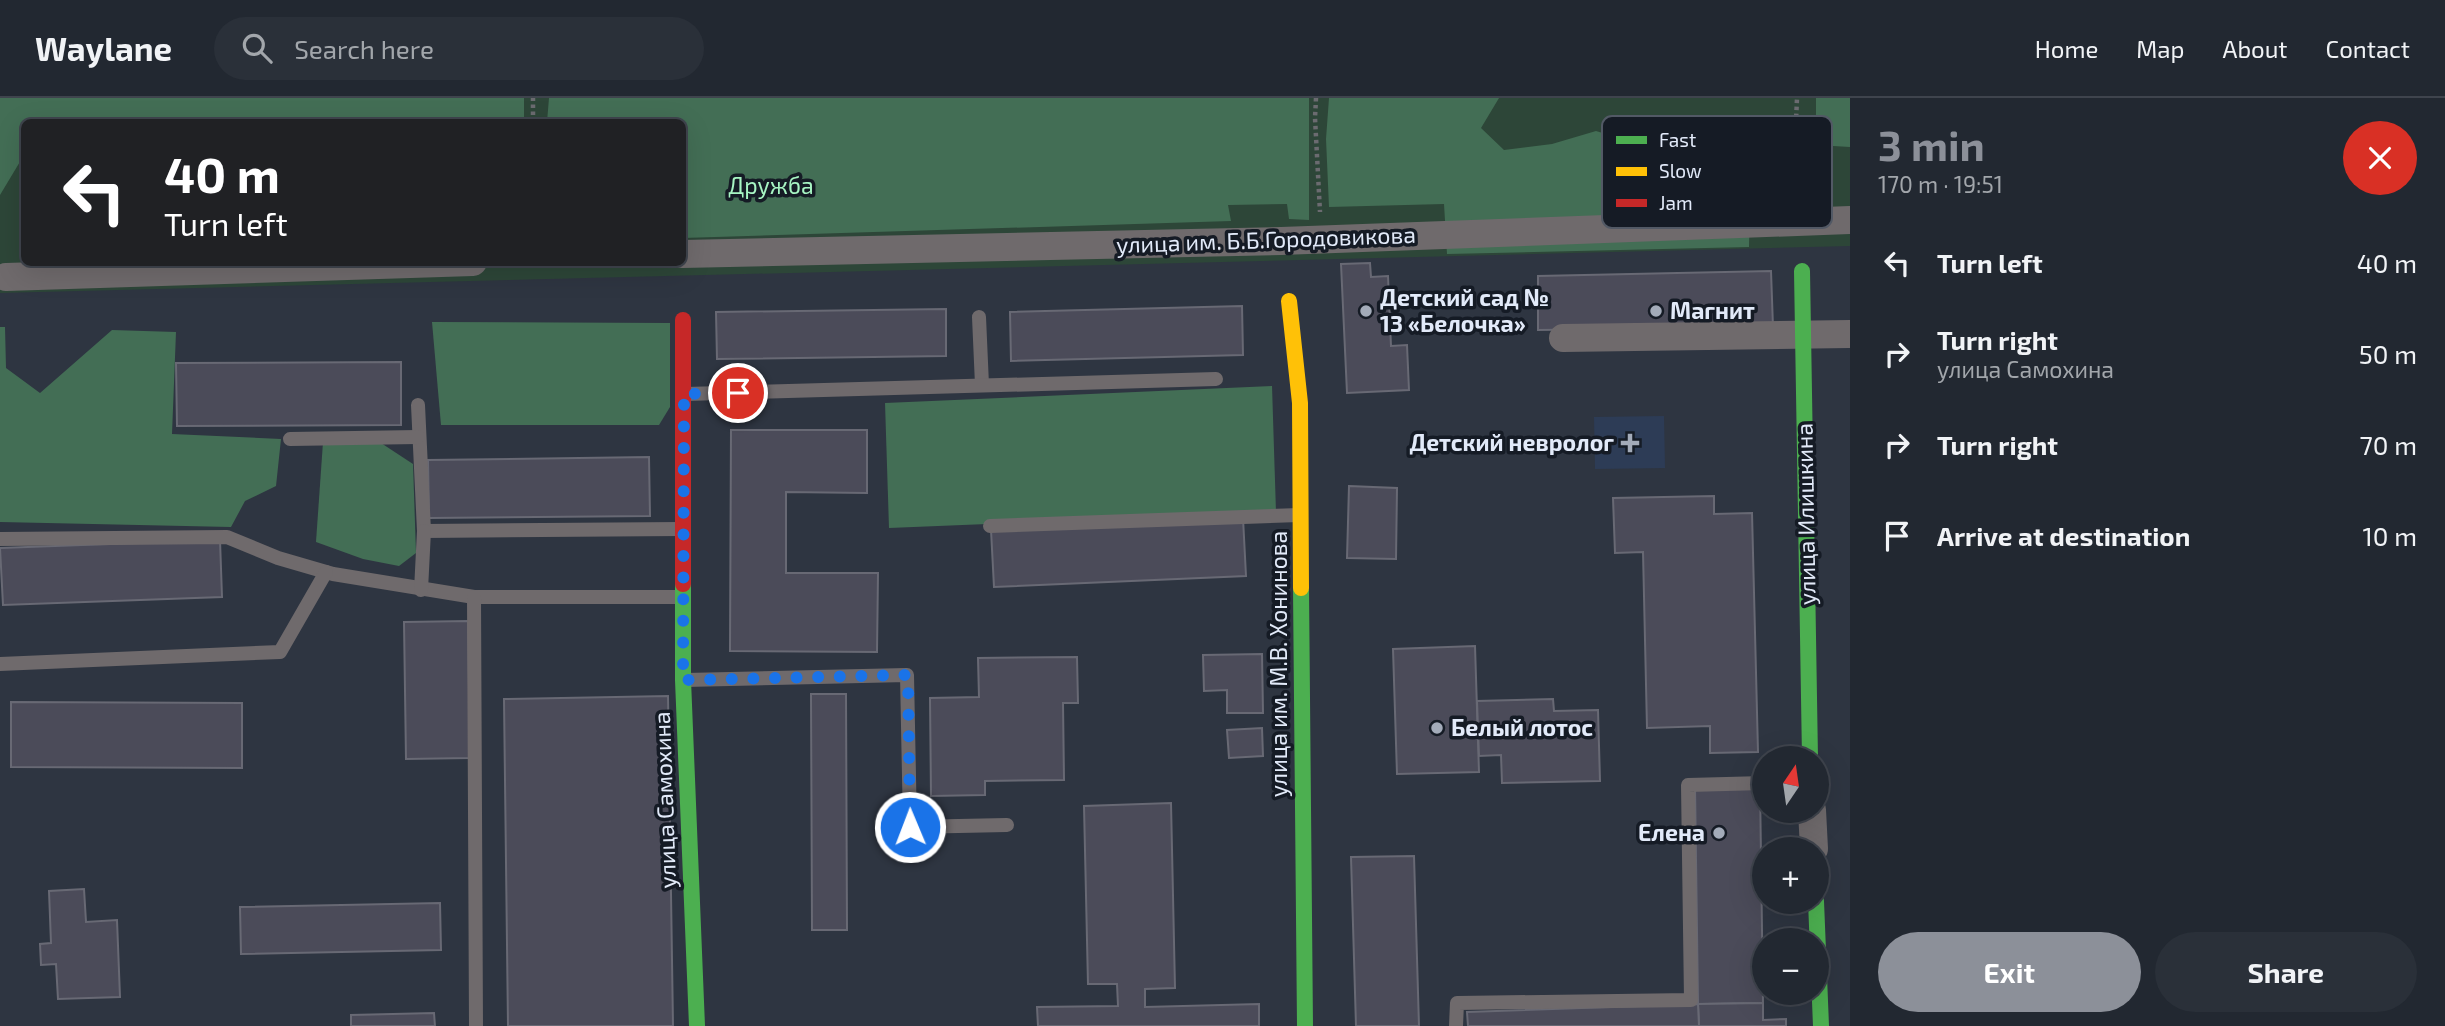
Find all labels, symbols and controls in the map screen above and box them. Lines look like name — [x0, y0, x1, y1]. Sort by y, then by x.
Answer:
search box — [214, 17, 704, 80]
text: Waylane — [35, 28, 172, 68]
icon: search — [238, 29, 276, 67]
text: Search here — [294, 33, 434, 64]
text: Home — [2035, 34, 2098, 63]
text: Map — [2136, 34, 2184, 63]
text: About — [2222, 34, 2288, 63]
text: Contact — [2326, 34, 2410, 63]
legend — [1602, 116, 1832, 228]
text: 3 min — [1878, 119, 1985, 169]
button: close — [2343, 121, 2417, 195]
text: Fast — [1659, 128, 1696, 151]
text: 40 m — [164, 144, 280, 203]
icon: left — [49, 147, 140, 238]
text: Slow — [1659, 159, 1702, 182]
text: 170 m · 19:51 — [1878, 170, 2003, 198]
park label: Дружба — [728, 171, 814, 200]
text: Jam — [1659, 191, 1693, 214]
text: Turn left — [164, 204, 288, 242]
street label: улица им. Б.Б.Городовикова — [1116, 220, 1416, 259]
icon: left — [1878, 244, 1916, 282]
text: Turn left — [1937, 247, 2043, 278]
text: 40 m — [2357, 247, 2417, 278]
place label: Детский сад № 13 «Белочка» — [1380, 283, 1549, 337]
place label: Магнит — [1670, 296, 1755, 324]
marker: Детский сад № 13 «Белочка» — [1358, 303, 1374, 319]
marker: Магнит — [1648, 303, 1664, 319]
text: Turn right — [1937, 324, 2058, 355]
icon: right — [1878, 335, 1916, 373]
text: 50 m — [2359, 338, 2417, 369]
text: улица Самохина — [1937, 355, 2114, 383]
pin — [708, 363, 768, 423]
icon: arrive — [719, 374, 757, 412]
street label: улица Илишкина — [1789, 423, 1822, 605]
icon: right — [1878, 426, 1916, 464]
place label: Детский невролог — [1409, 428, 1614, 456]
text: Turn right — [1937, 429, 2058, 460]
text: 70 m — [2359, 429, 2417, 460]
marker: Детский невролог — [1620, 433, 1640, 453]
icon: arrive — [1878, 517, 1916, 555]
text: Arrive at destination — [1937, 520, 2190, 551]
text: 10 m — [2362, 520, 2417, 551]
street label: улица им. М.В. Хонинова — [1264, 531, 1293, 797]
street label: улица Самохина — [647, 711, 682, 889]
place label: Белый лотос — [1451, 713, 1593, 741]
marker: Белый лотос — [1429, 720, 1445, 736]
north arrow — [1752, 746, 1829, 822]
map controls — [1752, 746, 1829, 1005]
position arrow — [873, 790, 947, 864]
place label: Елена — [1638, 818, 1705, 846]
marker: Елена — [1711, 825, 1727, 841]
button: + — [1752, 837, 1829, 914]
button: − — [1752, 928, 1829, 1005]
button: Exit — [1878, 932, 2141, 1012]
button: Share — [2155, 932, 2417, 1012]

